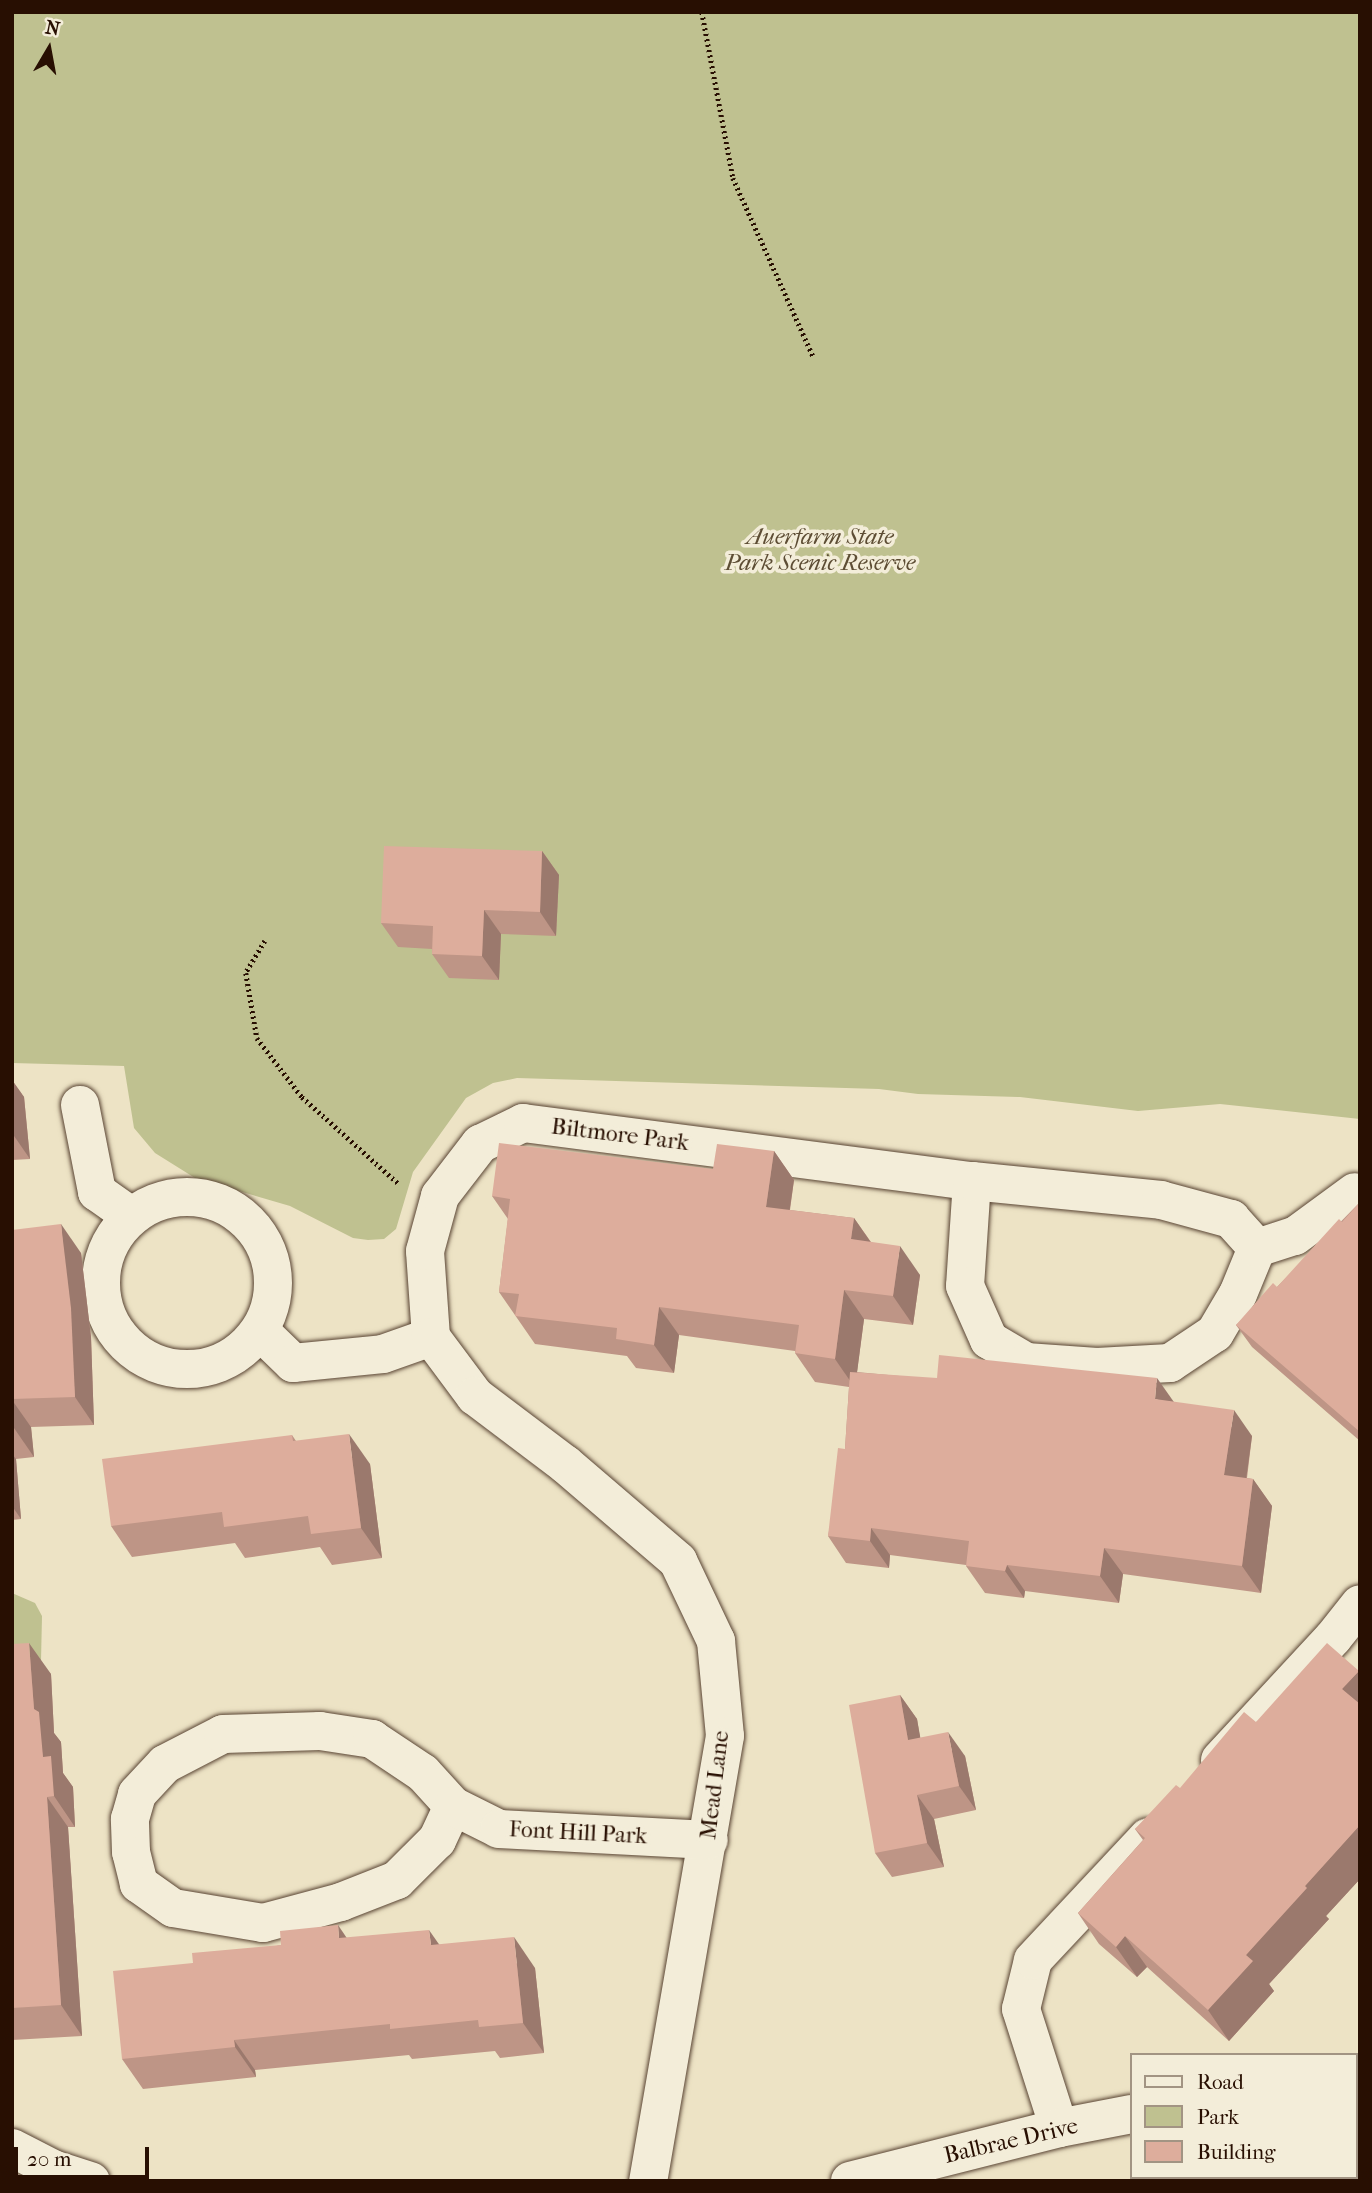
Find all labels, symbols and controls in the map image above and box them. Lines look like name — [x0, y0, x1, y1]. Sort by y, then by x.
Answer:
north arrow — [14, 14, 84, 84]
text: N — [44, 16, 62, 40]
park label: Auerfarm State Park Scenic Reserve — [725, 523, 915, 577]
street label: Biltmore Park — [550, 1113, 690, 1157]
street label: Mead Lane — [695, 1729, 735, 1841]
street label: Font Hill Park — [508, 1816, 648, 1850]
legend — [1130, 2053, 1358, 2179]
text: Road — [1197, 2070, 1244, 2094]
text: Park — [1197, 2105, 1239, 2129]
street label: Balbrae Drive — [941, 2112, 1081, 2170]
scale bar — [18, 2134, 152, 2178]
text: Building — [1197, 2140, 1275, 2164]
text: 20 m — [27, 2147, 71, 2171]

